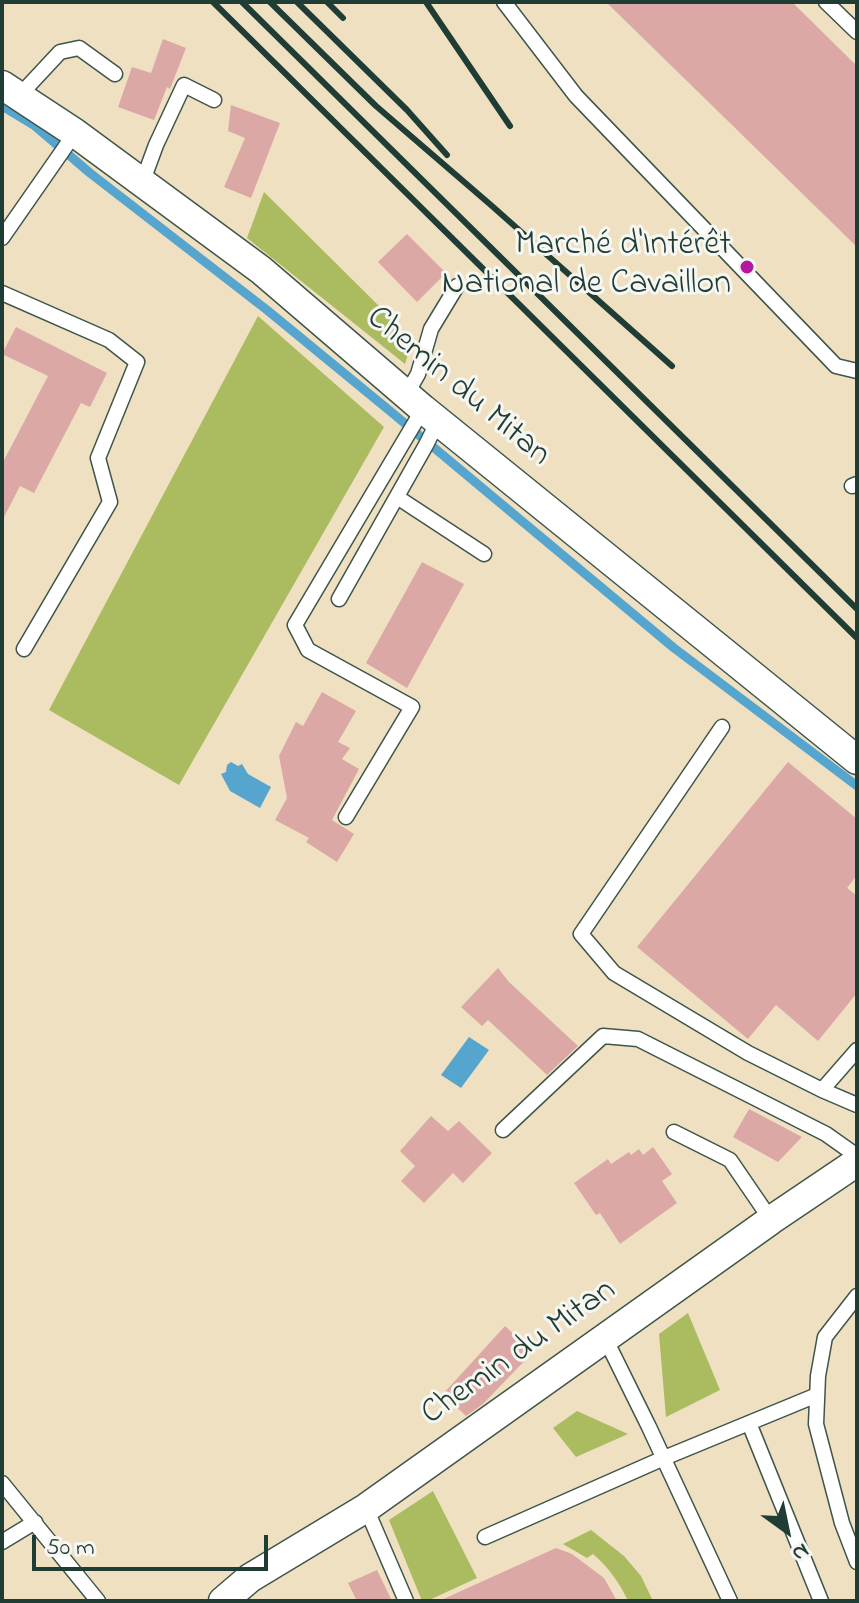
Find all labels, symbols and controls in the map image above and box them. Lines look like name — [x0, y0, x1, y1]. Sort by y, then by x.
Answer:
place label: Marché d'Intérêt National de Cavaillon — [442, 227, 731, 306]
marker: Marché d'Intérêt National de Cavaillon — [738, 258, 756, 276]
street label: Chemin du Mitan — [357, 299, 557, 477]
street label: Chemin du Mitan — [415, 1272, 625, 1436]
north arrow — [747, 1491, 827, 1571]
scale bar — [36, 1519, 272, 1569]
text: 50 m — [46, 1531, 95, 1566]
text: N — [785, 1534, 815, 1569]

